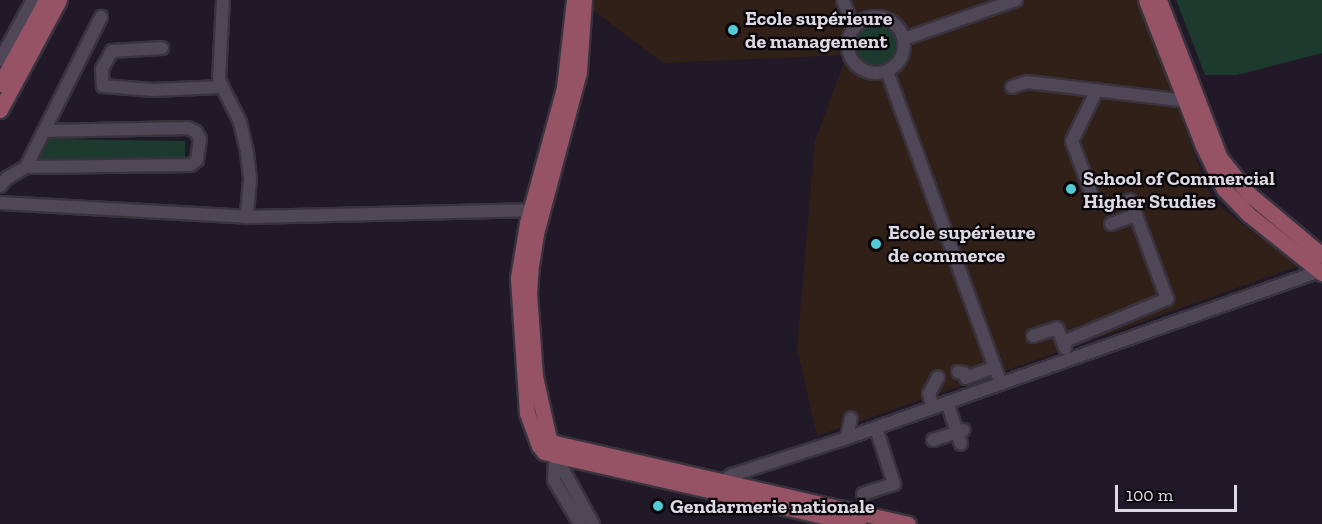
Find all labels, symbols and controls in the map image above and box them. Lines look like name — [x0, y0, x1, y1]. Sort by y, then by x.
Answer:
place label: Ecole supérieure de management — [745, 6, 892, 53]
marker: Ecole supérieure de management — [726, 23, 740, 37]
place label: School of Commercial Higher Studies — [1083, 166, 1275, 213]
marker: School of Commercial Higher Studies — [1064, 182, 1078, 196]
place label: Ecole supérieure de commerce — [888, 220, 1035, 267]
marker: Ecole supérieure de commerce — [869, 237, 883, 251]
scale bar — [1118, 473, 1240, 511]
text: 100 m — [1126, 484, 1173, 506]
place label: Gendarmerie nationale — [670, 494, 875, 518]
marker: Gendarmerie nationale — [651, 499, 665, 513]

